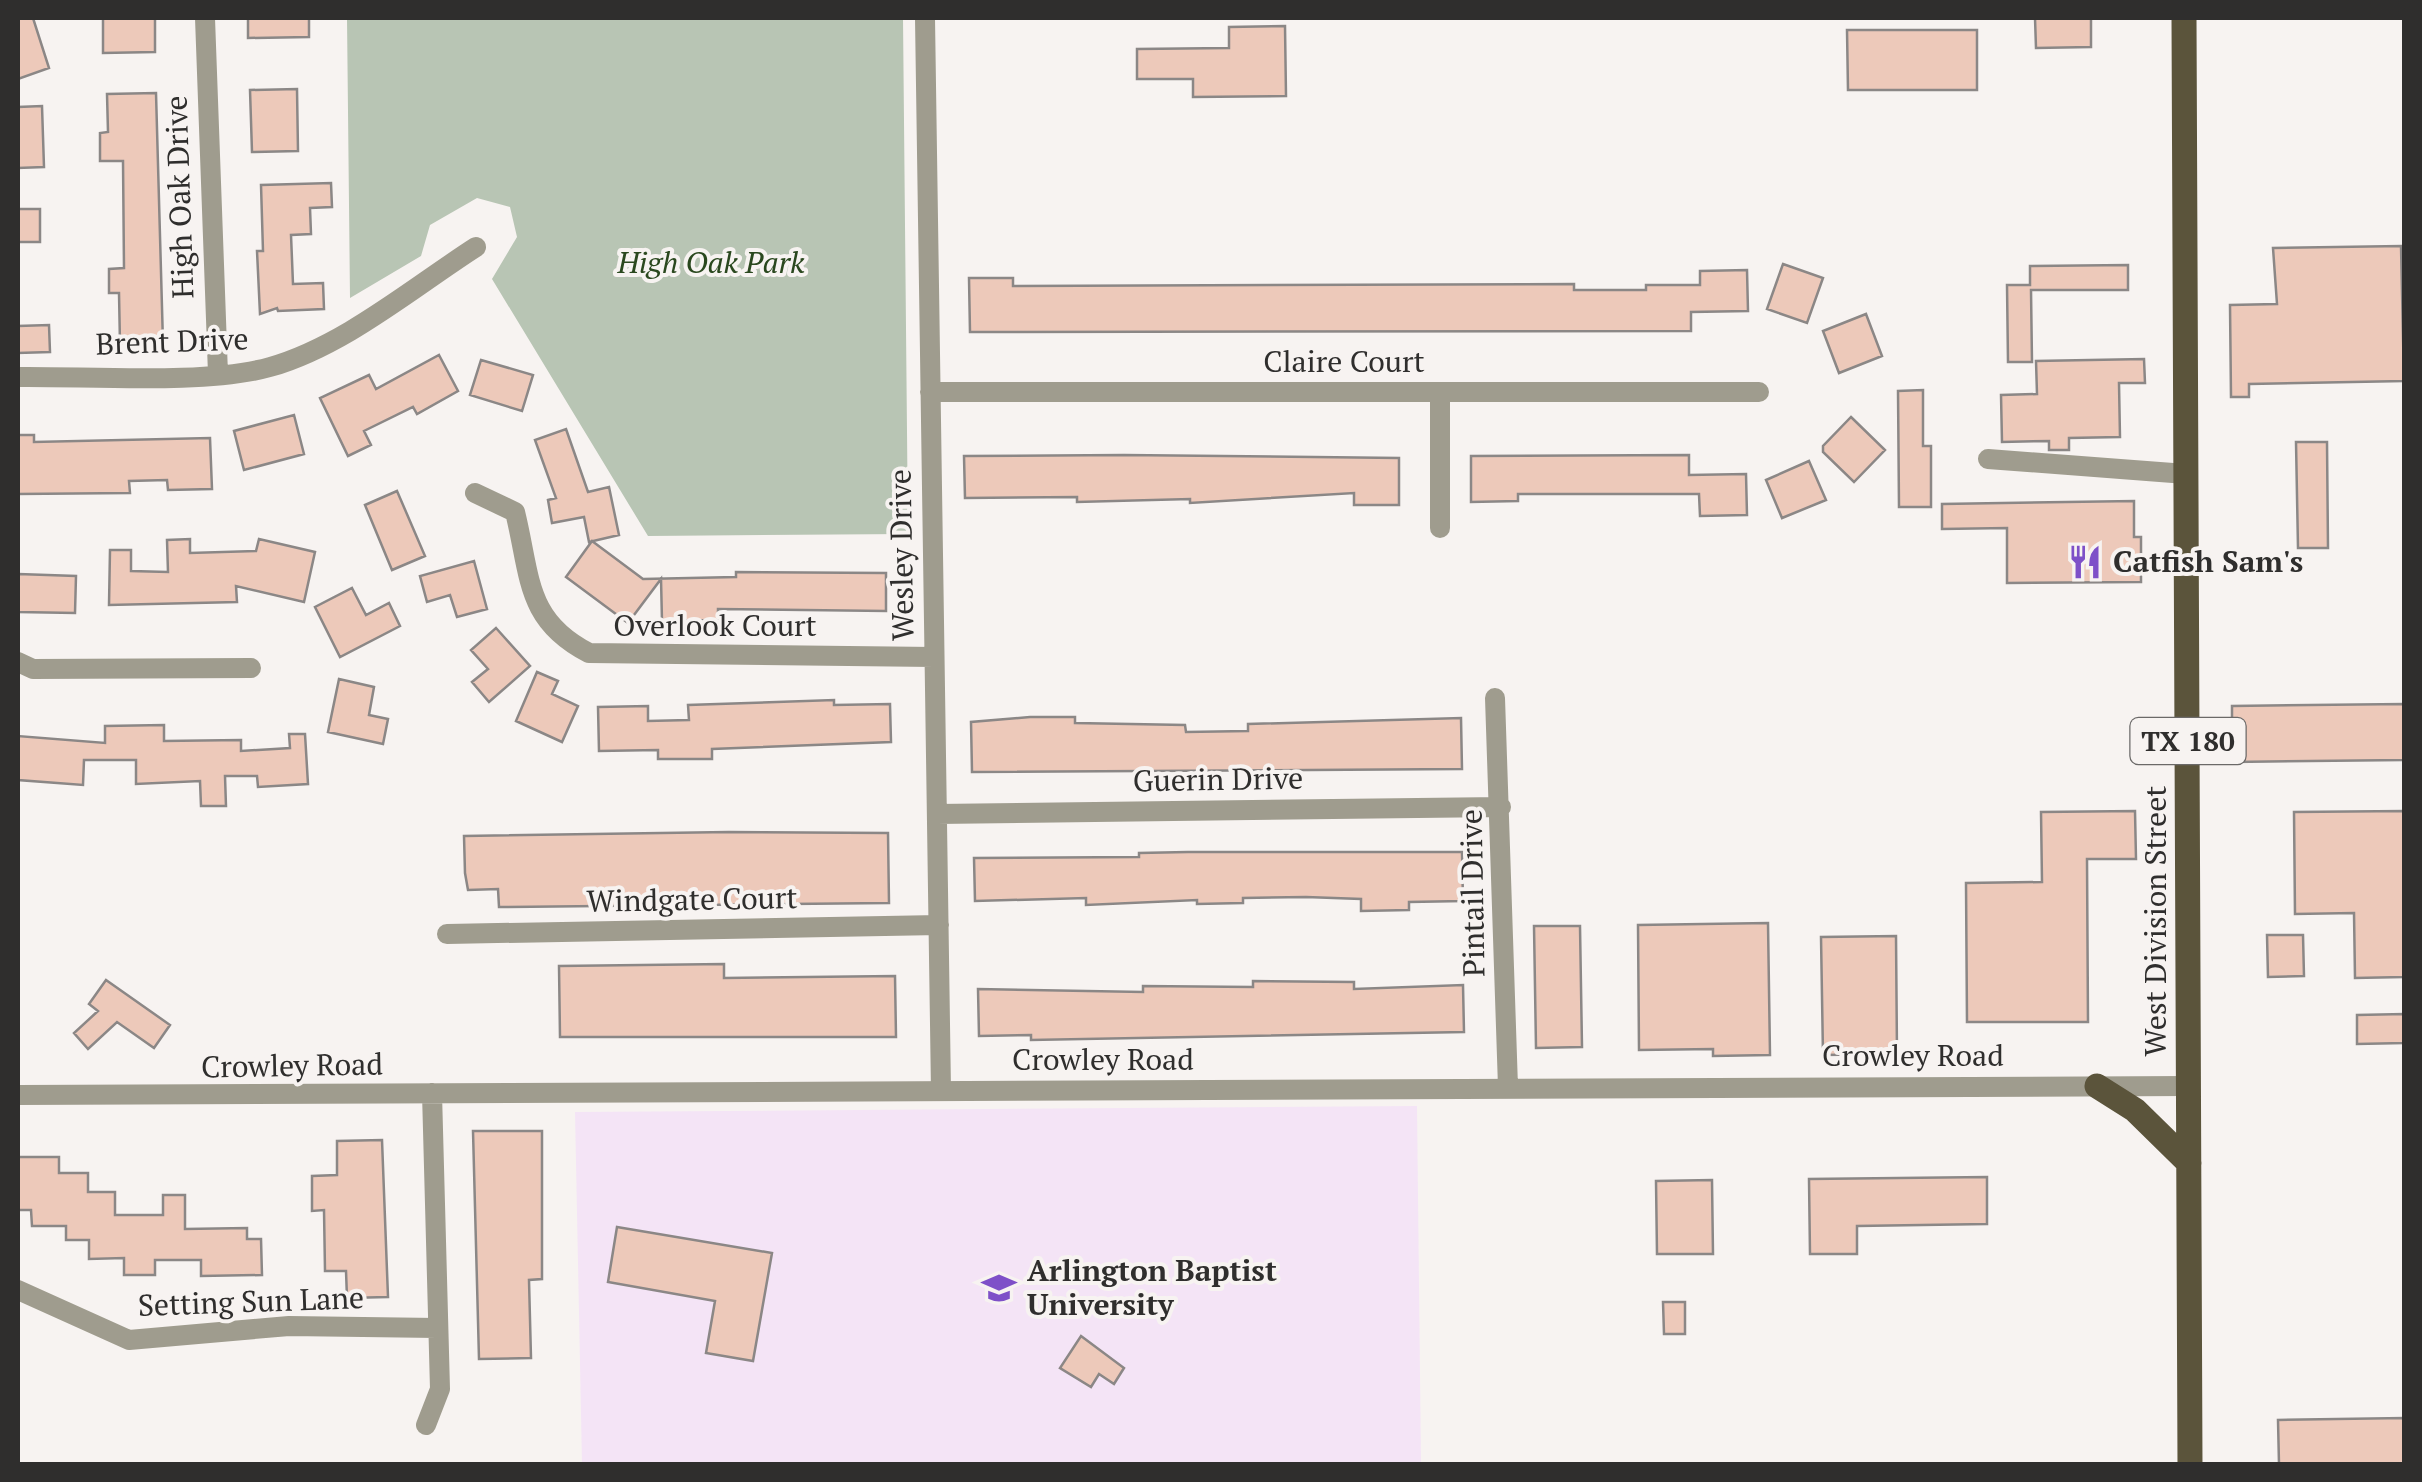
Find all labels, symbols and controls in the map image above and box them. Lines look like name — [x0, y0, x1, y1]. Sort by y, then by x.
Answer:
street label: High Oak Drive — [155, 95, 203, 299]
park label: High Oak Park — [616, 242, 805, 282]
street label: Brent Drive — [95, 318, 249, 364]
street label: Claire Court — [1263, 341, 1425, 381]
street label: Wesley Drive — [880, 469, 922, 641]
place label: Catfish Sam's — [2113, 541, 2303, 581]
restaurant icon: Catfish Sam's — [2066, 543, 2104, 581]
street label: Overlook Court — [613, 605, 817, 645]
road number: TX 180 — [2130, 718, 2246, 764]
street label: Guerin Drive — [1133, 758, 1303, 800]
street label: West Division Street — [2135, 786, 2175, 1056]
street label: Pintail Drive — [1451, 809, 1493, 977]
street label: Windgate Court — [586, 877, 798, 921]
street label: Crowley Road — [1822, 1035, 2004, 1075]
street label: Crowley Road — [1012, 1039, 1194, 1079]
street label: Crowley Road — [201, 1043, 383, 1087]
place label: Arlington Baptist University — [1027, 1250, 1277, 1324]
school or university icon: Arlington Baptist University — [980, 1269, 1018, 1307]
street label: Setting Sun Lane — [137, 1277, 365, 1325]

